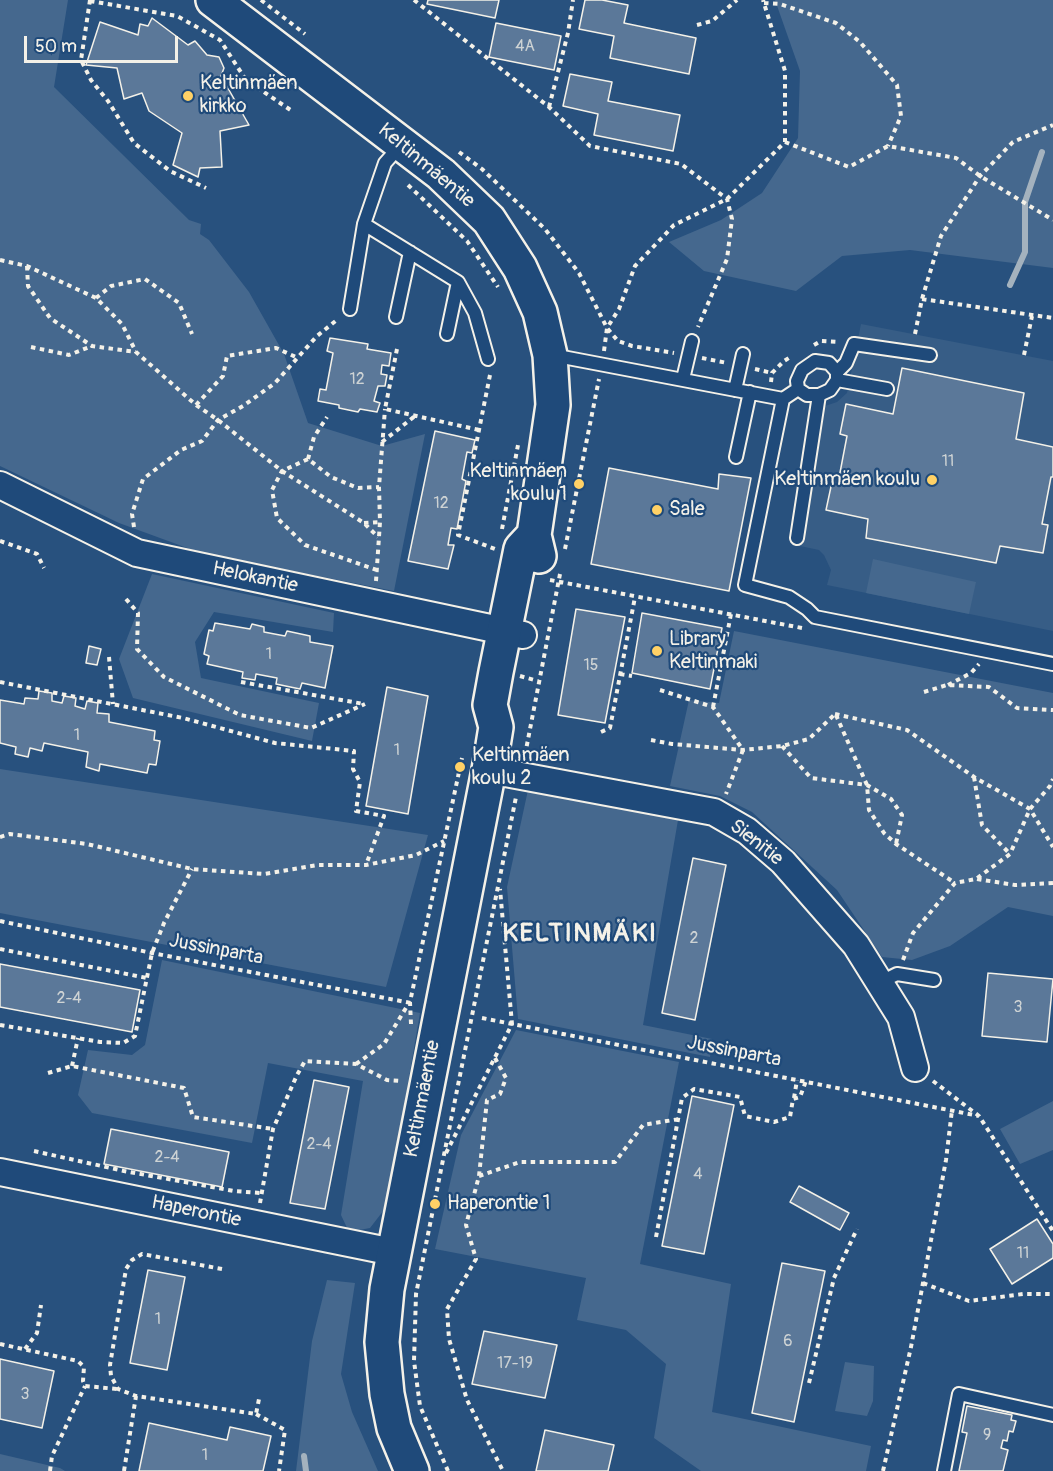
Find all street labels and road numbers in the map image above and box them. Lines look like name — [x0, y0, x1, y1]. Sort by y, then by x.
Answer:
street label: Keltinmäentie — [373, 119, 479, 213]
street label: Helokantie — [210, 557, 300, 599]
street label: Sienitie — [725, 815, 787, 871]
street label: Jussinparta — [167, 929, 265, 971]
street label: Jussinparta — [685, 1031, 783, 1073]
street label: Keltinmäentie — [400, 1038, 446, 1160]
street label: Haperontie — [149, 1191, 243, 1233]

